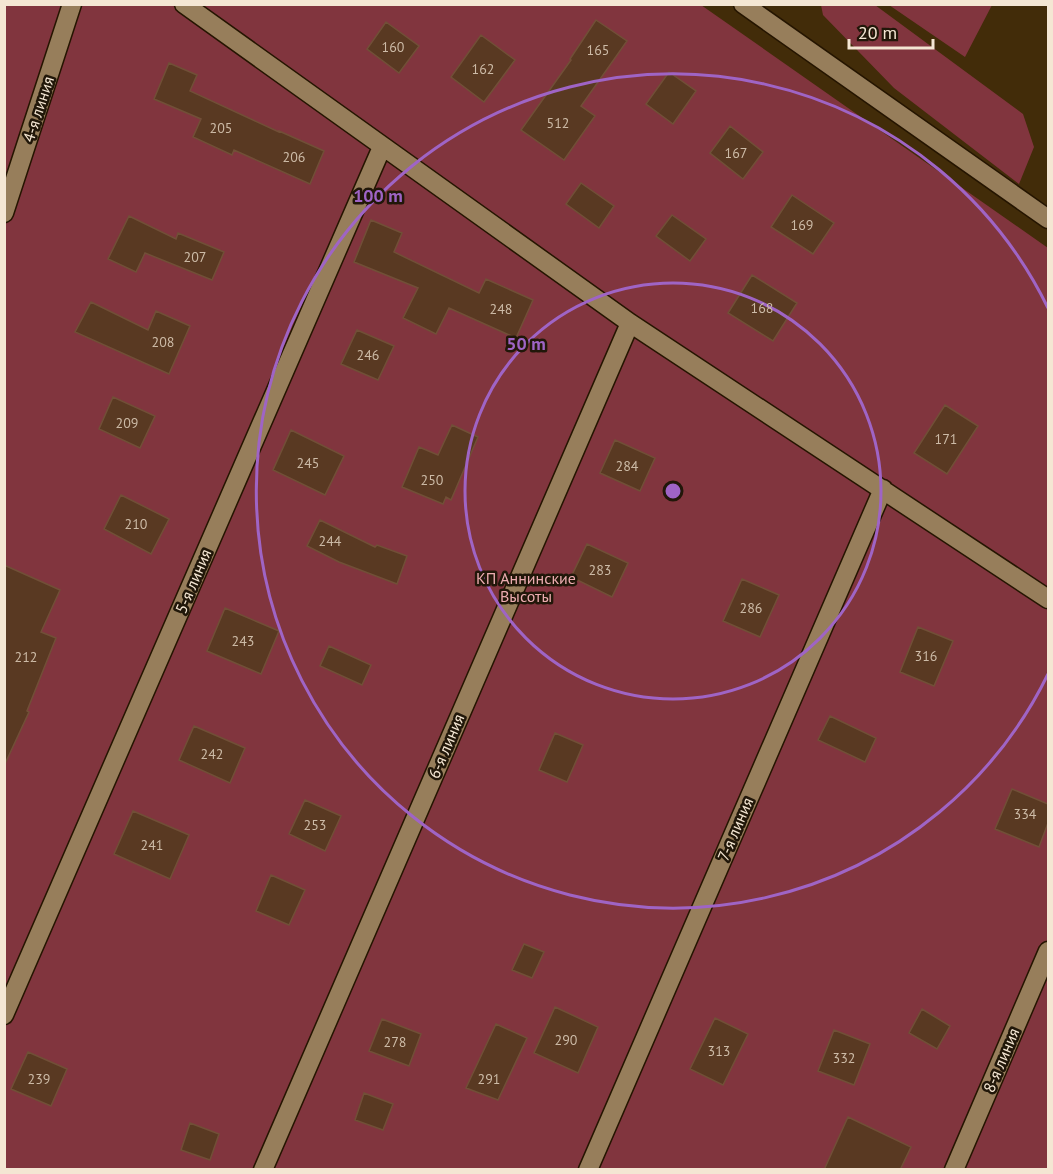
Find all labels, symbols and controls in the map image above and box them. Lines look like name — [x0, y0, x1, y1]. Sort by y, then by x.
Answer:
scale bar — [849, 12, 933, 50]
text: 20 m — [858, 21, 897, 44]
house number: 160 — [382, 38, 405, 56]
house number: 165 — [587, 41, 609, 59]
house number: 162 — [472, 60, 494, 78]
street label: 4-я линия — [18, 74, 58, 144]
house number: 512 — [547, 114, 569, 132]
house number: 205 — [210, 119, 232, 137]
house number: 167 — [725, 144, 747, 162]
house number: 206 — [283, 148, 305, 166]
text: 100 m — [353, 184, 403, 207]
house number: 169 — [791, 216, 813, 234]
house number: 207 — [184, 248, 206, 266]
house number: 168 — [751, 299, 773, 317]
house number: 248 — [490, 300, 512, 318]
text: 50 m — [506, 332, 546, 355]
house number: 208 — [152, 333, 174, 351]
house number: 246 — [357, 346, 379, 364]
house number: 209 — [116, 414, 138, 432]
house number: 171 — [935, 430, 957, 448]
house number: 245 — [297, 454, 319, 472]
house number: 284 — [616, 457, 639, 475]
house number: 250 — [421, 471, 444, 489]
centre of rings — [663, 481, 683, 501]
house number: 210 — [125, 515, 148, 533]
house number: 244 — [319, 532, 342, 550]
street label: 5-я линия — [170, 546, 216, 616]
house number: 283 — [589, 561, 611, 579]
park label: КП Аннинские Высоты — [476, 568, 576, 606]
house number: 286 — [740, 599, 762, 617]
house number: 243 — [232, 632, 254, 650]
house number: 316 — [915, 647, 937, 665]
house number: 212 — [15, 648, 37, 666]
street label: 6-я линия — [423, 711, 469, 781]
house number: 242 — [201, 745, 223, 763]
street label: 7-я линия — [713, 794, 757, 864]
house number: 334 — [1014, 805, 1037, 823]
house number: 253 — [304, 816, 326, 834]
house number: 241 — [141, 836, 163, 854]
street label: 8-я линия — [978, 1025, 1024, 1095]
house number: 290 — [555, 1031, 578, 1049]
house number: 278 — [384, 1033, 406, 1051]
house number: 313 — [708, 1042, 730, 1060]
house number: 332 — [833, 1049, 855, 1067]
house number: 239 — [28, 1070, 50, 1088]
house number: 291 — [478, 1070, 500, 1088]

